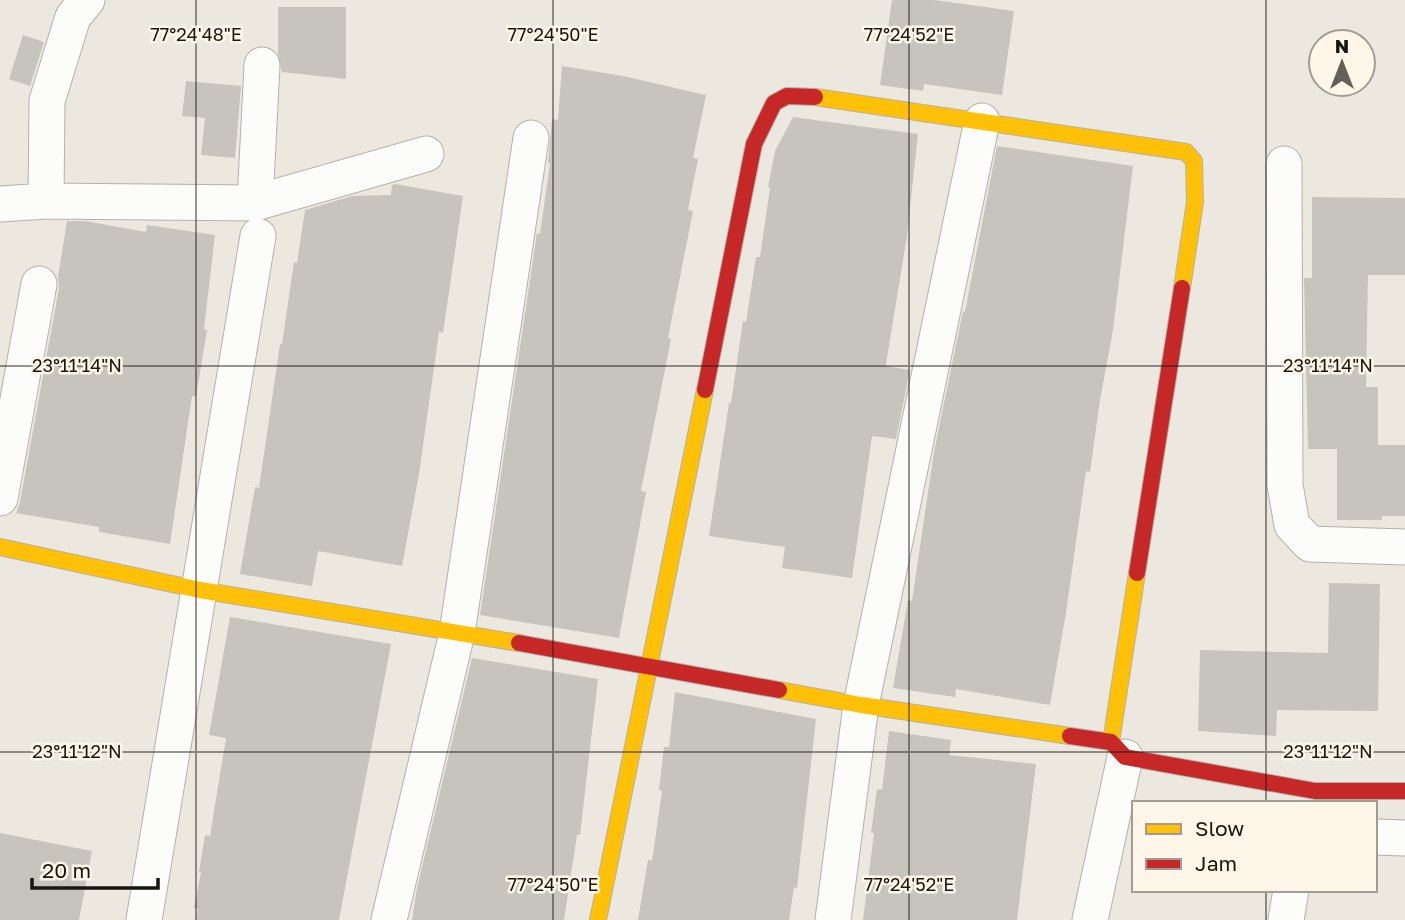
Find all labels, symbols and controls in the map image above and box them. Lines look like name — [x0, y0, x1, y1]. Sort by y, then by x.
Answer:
text: 77°24'48"E — [150, 23, 242, 45]
text: 77°24'50"E — [507, 23, 599, 45]
text: 77°24'52"E — [864, 23, 954, 45]
north arrow — [1307, 28, 1377, 98]
text: N — [1335, 34, 1349, 57]
text: 23°11'14"N — [32, 354, 122, 376]
text: 23°11'14"N — [1283, 354, 1373, 376]
text: 23°11'12"N — [32, 740, 122, 762]
text: 23°11'12"N — [1283, 740, 1373, 762]
legend — [1132, 801, 1377, 892]
text: Slow — [1195, 815, 1244, 841]
scale bar — [32, 846, 158, 890]
text: Jam — [1195, 850, 1237, 876]
text: 20 m — [42, 857, 91, 883]
text: 77°24'50"E — [507, 873, 599, 895]
text: 77°24'52"E — [864, 873, 954, 895]

